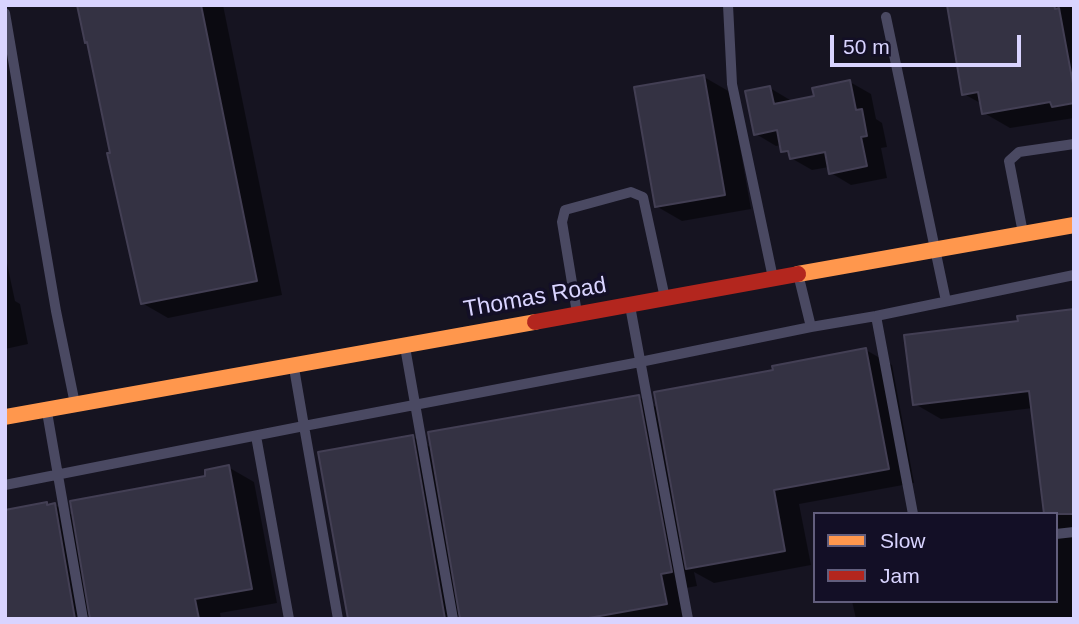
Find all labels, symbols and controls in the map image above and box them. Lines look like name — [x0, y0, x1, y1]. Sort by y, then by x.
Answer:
scale bar — [834, 21, 1025, 65]
text: 50 m — [843, 35, 890, 58]
street label: Thomas Road — [461, 272, 609, 324]
legend — [813, 512, 1058, 603]
text: Slow — [880, 529, 926, 552]
text: Jam — [880, 564, 920, 587]

